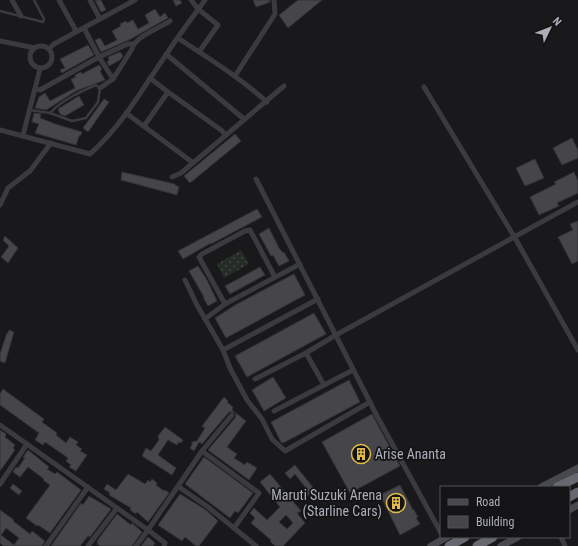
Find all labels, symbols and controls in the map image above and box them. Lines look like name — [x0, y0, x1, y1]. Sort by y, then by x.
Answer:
north arrow — [530, 8, 570, 48]
text: N — [550, 15, 564, 29]
building icon: Arise Ananta — [350, 443, 372, 465]
place label: Arise Ananta — [375, 446, 446, 462]
legend — [440, 486, 570, 538]
place label: Maruti Suzuki Arena (Starline Cars) — [271, 487, 382, 520]
building icon: Maruti Suzuki Arena (Starline Cars) — [385, 492, 407, 514]
text: Road — [476, 495, 500, 509]
text: Building — [476, 515, 514, 529]

